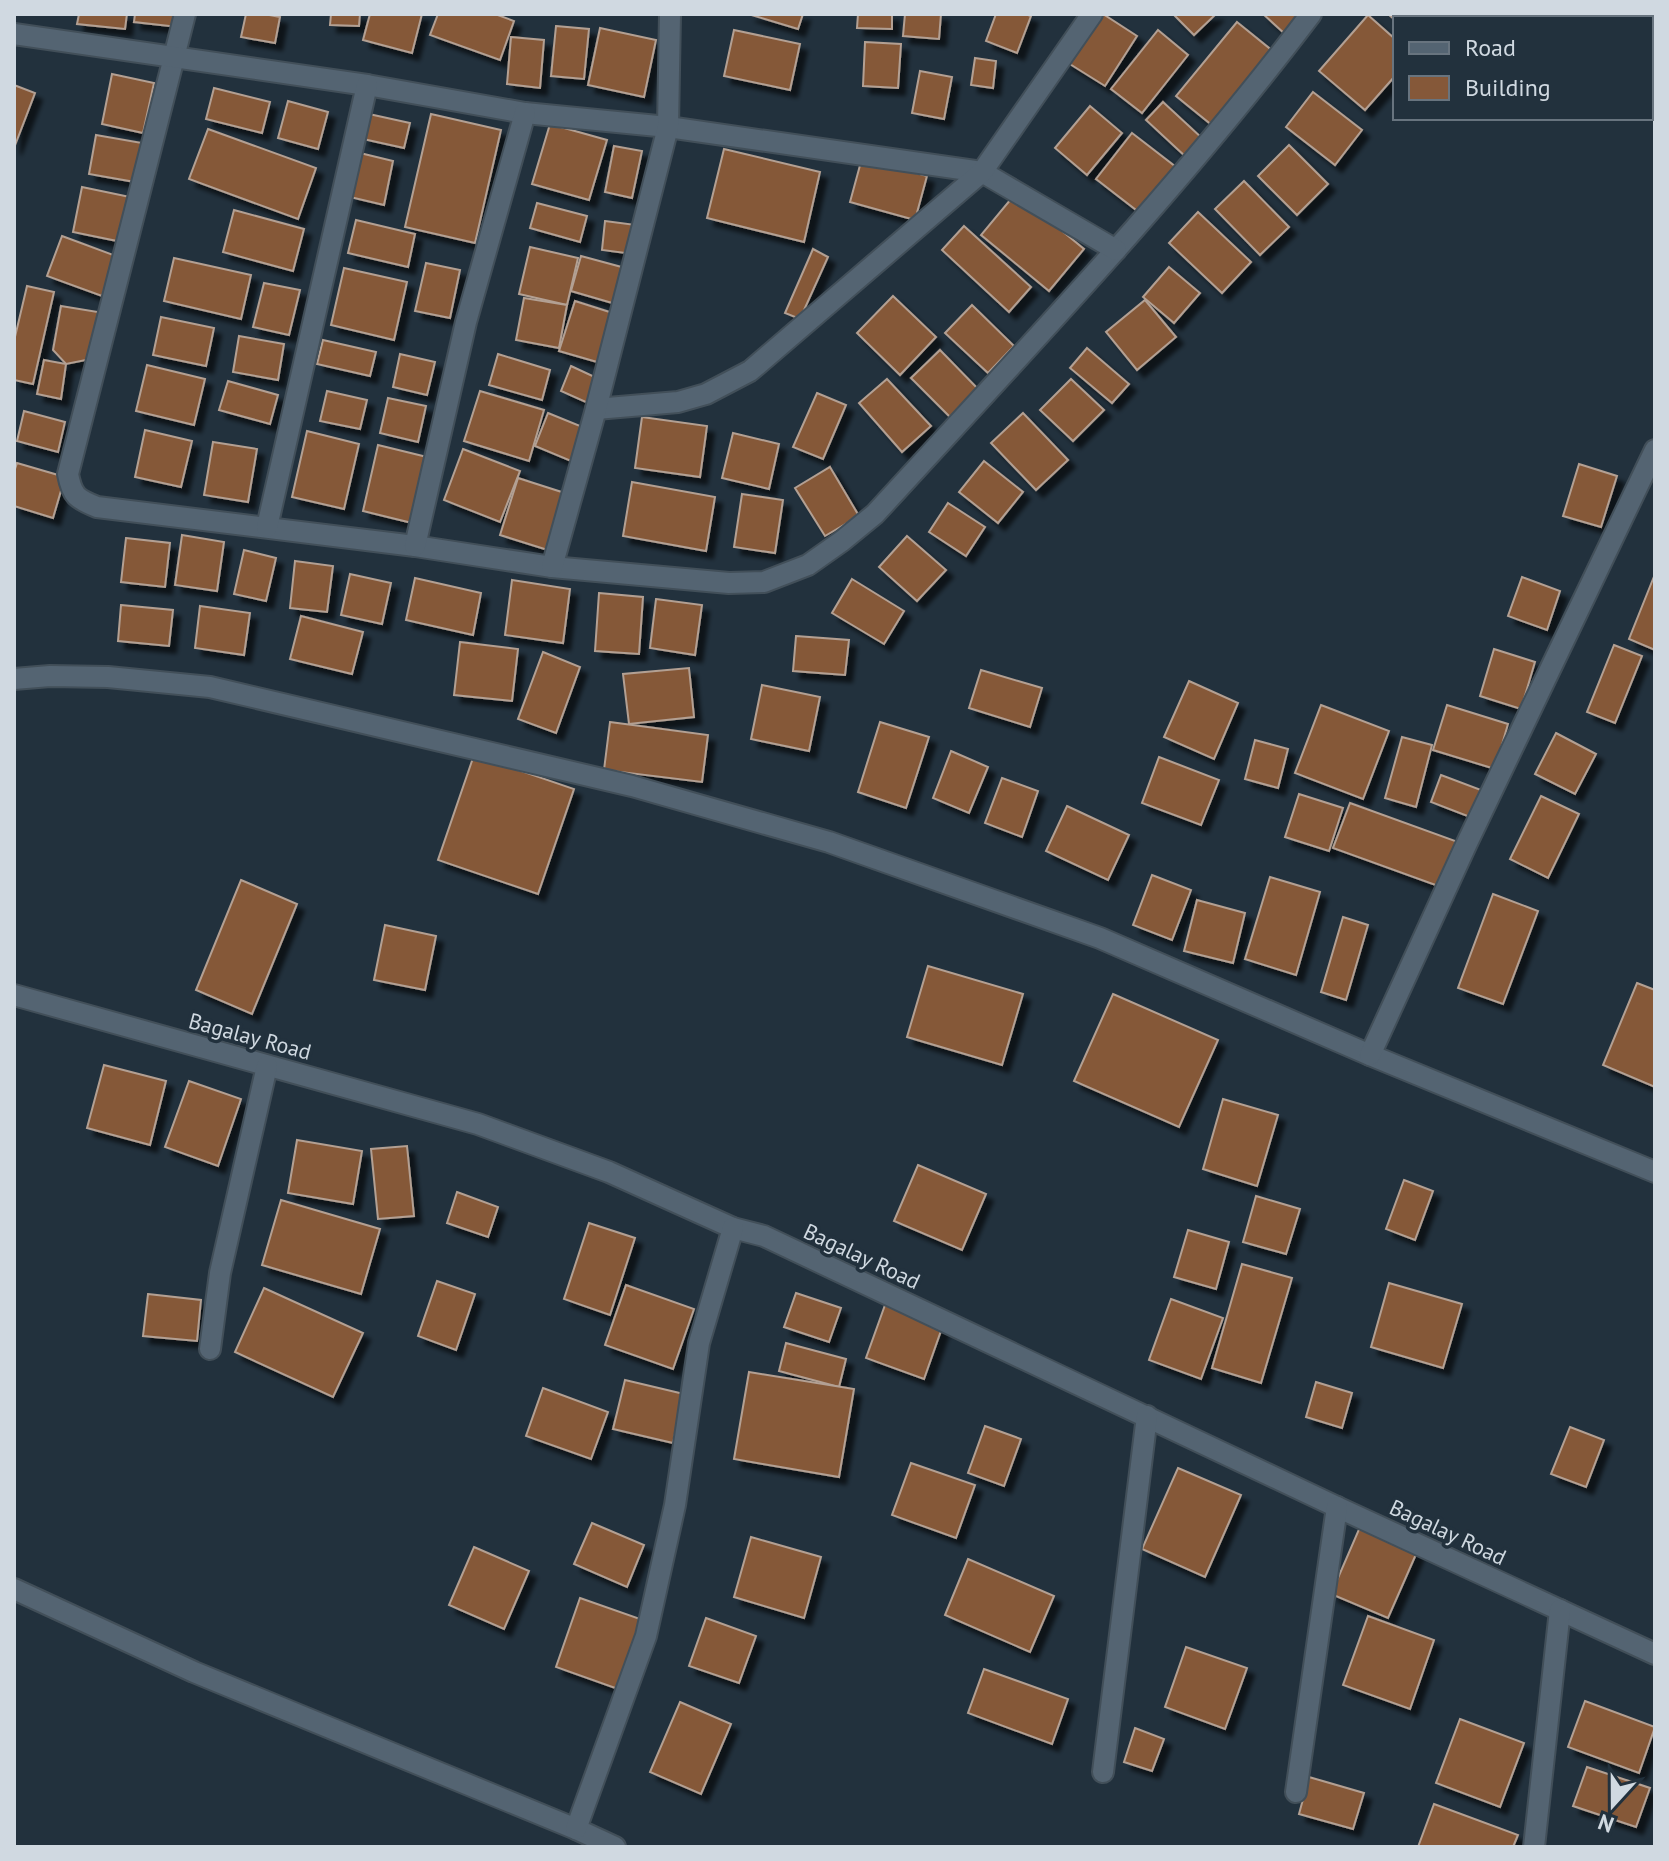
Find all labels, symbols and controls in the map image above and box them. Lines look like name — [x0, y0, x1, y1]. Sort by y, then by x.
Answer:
legend — [1393, 16, 1653, 120]
text: Road — [1465, 32, 1516, 63]
text: Building — [1465, 72, 1551, 103]
street label: Bagalay Road — [186, 1006, 314, 1066]
street label: Bagalay Road — [799, 1217, 925, 1295]
street label: Bagalay Road — [1385, 1493, 1511, 1571]
north arrow — [1573, 1765, 1653, 1845]
text: N — [1594, 1808, 1618, 1839]

